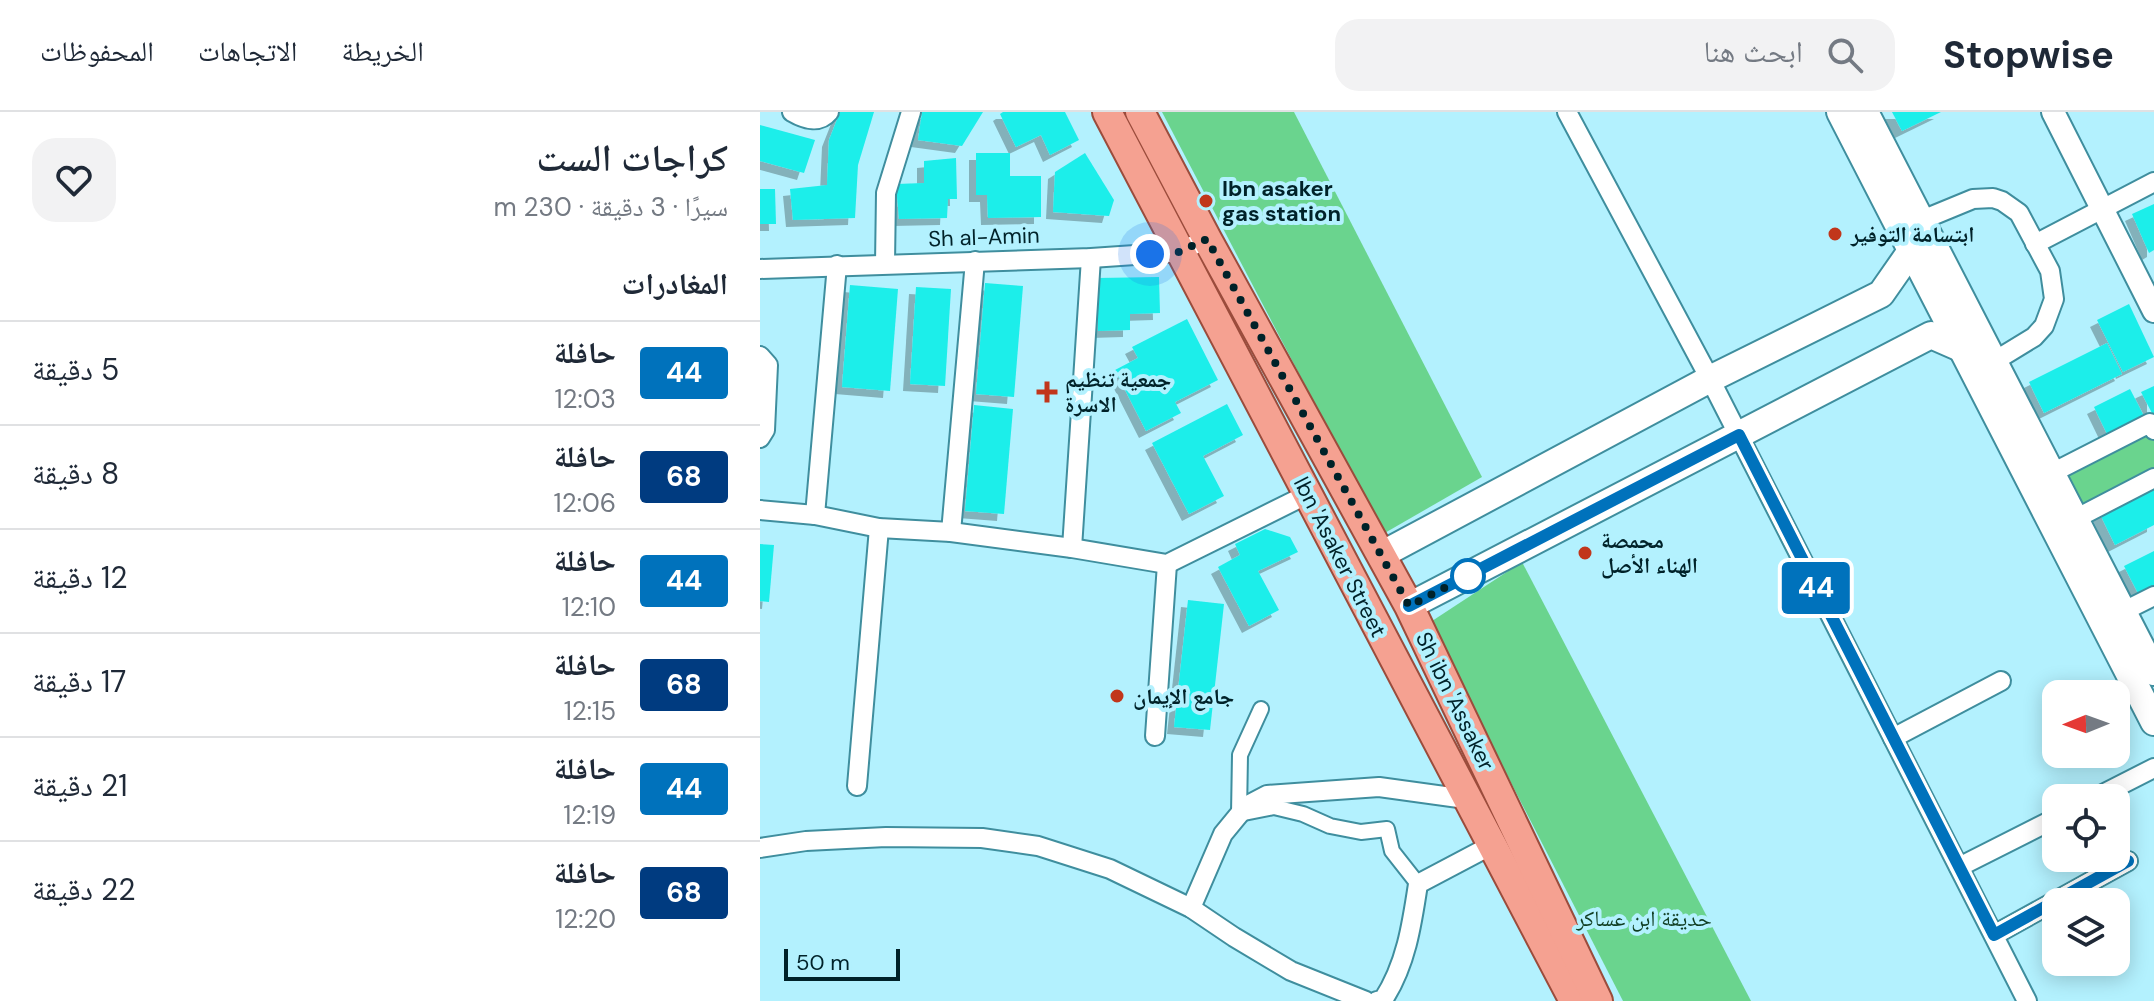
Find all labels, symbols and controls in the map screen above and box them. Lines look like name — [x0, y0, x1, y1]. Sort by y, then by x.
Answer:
search box — [1335, 19, 1895, 91]
text: Stopwise — [1943, 30, 2114, 80]
text: ابحث هنا — [1704, 32, 1803, 71]
text: المحفوظات — [40, 33, 154, 70]
text: الاتجاهات — [198, 33, 297, 70]
text: الخريطة — [341, 33, 424, 70]
icon: search — [1823, 33, 1867, 77]
text: كراجات الست — [536, 133, 728, 183]
button: heart — [32, 138, 116, 222]
place label: Ibn asaker gas station — [1222, 174, 1341, 228]
text: سيرًا · 3 دقيقة · 230 m — [493, 190, 728, 224]
marker: Ibn asaker gas station — [1197, 192, 1215, 210]
place label: ابتسامة التوفير — [1850, 220, 1974, 249]
street label: Sh al-Amin — [928, 221, 1040, 253]
marker: ابتسامة التوفير — [1826, 225, 1844, 243]
your location — [1130, 234, 1170, 274]
text: المغادرات — [621, 264, 728, 303]
text: حافلة — [554, 333, 616, 372]
text: 5 دقيقة — [32, 350, 119, 389]
text: 44 — [666, 354, 702, 391]
place label: جمعية تنظيم الاسرة — [1065, 365, 1171, 419]
marker: جمعية تنظيم الاسرة — [1036, 381, 1058, 403]
text: 12:03 — [555, 382, 616, 416]
text: حافلة — [554, 437, 616, 476]
text: 8 دقيقة — [32, 454, 119, 493]
text: 68 — [666, 458, 702, 495]
street label: Ibn 'Asaker Street — [1287, 472, 1393, 642]
text: 12:06 — [554, 486, 616, 520]
place label: محمصة الهناء الأصل — [1601, 526, 1698, 580]
text: حافلة — [554, 541, 616, 580]
marker: محمصة الهناء الأصل — [1576, 544, 1594, 562]
text: 12 دقيقة — [32, 558, 128, 597]
unlabelled marker — [1451, 559, 1485, 593]
text: 44 — [666, 562, 702, 599]
line badge: 44 — [1780, 562, 1852, 614]
text: 44 — [1798, 569, 1834, 606]
text: 12:10 — [562, 590, 616, 624]
street label: Sh ibn 'Assaker — [1409, 627, 1501, 775]
text: حافلة — [554, 645, 616, 684]
text: 17 دقيقة — [32, 662, 126, 701]
text: 68 — [666, 666, 702, 703]
north arrow — [2042, 680, 2130, 768]
map controls — [2042, 680, 2130, 976]
place label: جامع الإيمان — [1133, 682, 1234, 711]
marker: جامع الإيمان — [1108, 687, 1126, 705]
text: 12:15 — [564, 694, 616, 728]
text: حافلة — [554, 749, 616, 788]
text: 21 دقيقة — [32, 766, 128, 805]
text: 44 — [666, 770, 702, 807]
button: locate — [2042, 784, 2130, 872]
text: 12:19 — [563, 798, 616, 832]
text: حافلة — [554, 853, 616, 892]
text: 22 دقيقة — [32, 870, 136, 909]
text: 68 — [666, 874, 702, 911]
button: layers — [2042, 888, 2130, 976]
text: 12:20 — [555, 902, 616, 936]
park label: حديقة ابن عساكر — [1575, 904, 1712, 933]
scale bar — [784, 945, 900, 981]
text: 50 m — [796, 948, 850, 977]

